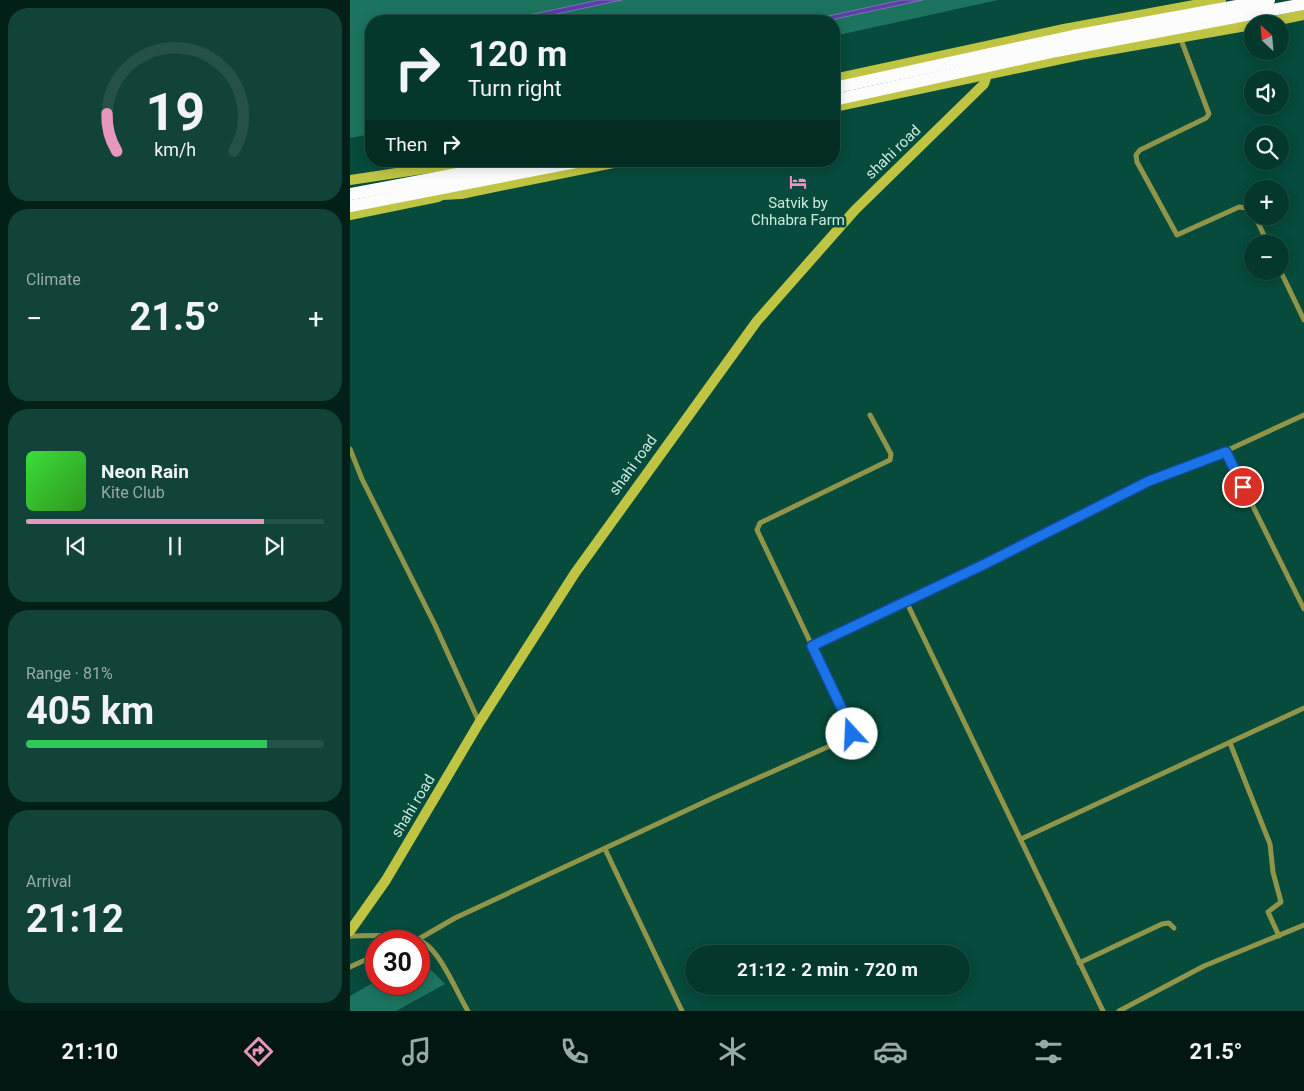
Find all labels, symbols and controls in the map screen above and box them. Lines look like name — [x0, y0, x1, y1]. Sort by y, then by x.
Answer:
north arrow — [1244, 15, 1289, 60]
map controls — [1244, 15, 1289, 280]
text: 120 m — [468, 34, 567, 75]
icon: right — [385, 35, 450, 100]
button: sound — [1244, 70, 1289, 115]
text: Turn right — [468, 76, 562, 101]
text: 19 — [145, 82, 205, 143]
street label: shahi road — [862, 121, 924, 183]
button: search — [1244, 125, 1289, 170]
icon: right — [437, 130, 465, 158]
text: Then — [385, 133, 427, 156]
text: km/h — [154, 139, 196, 160]
hotel icon: Satvik by Chhabra Farm — [788, 172, 808, 192]
button: + — [1244, 180, 1289, 225]
place label: Satvik by Chhabra Farm — [751, 194, 845, 229]
button: − — [1244, 235, 1289, 280]
text: Climate — [26, 270, 81, 289]
text: 21.5° — [129, 295, 221, 339]
text: − — [26, 302, 42, 335]
text: + — [308, 302, 324, 335]
street label: shahi road — [605, 431, 661, 499]
text: Neon Rain — [101, 460, 189, 483]
pin — [1222, 466, 1264, 508]
icon: arrive — [1229, 473, 1257, 501]
text: Kite Club — [101, 483, 165, 502]
icon: previous — [62, 532, 90, 560]
icon: pause — [161, 532, 189, 560]
icon: next — [260, 532, 288, 560]
text: Range · 81% — [26, 664, 113, 683]
text: 405 km — [26, 689, 154, 733]
position arrow — [825, 707, 877, 759]
street label: shahi road — [387, 771, 439, 841]
text: Arrival — [26, 872, 71, 891]
text: 21:12 — [26, 897, 124, 941]
speed limit sign: 30 — [365, 930, 430, 995]
text: 21:12 · 2 min · 720 m — [737, 958, 918, 981]
icon: directions — [241, 1034, 276, 1069]
icon: music — [399, 1034, 434, 1069]
icon: phone — [557, 1034, 592, 1069]
icon: climate — [715, 1034, 750, 1069]
icon: car — [873, 1034, 908, 1069]
icon: filters — [1031, 1034, 1066, 1069]
text: 21:10 — [62, 1039, 118, 1064]
text: 21.5° — [1190, 1039, 1242, 1064]

